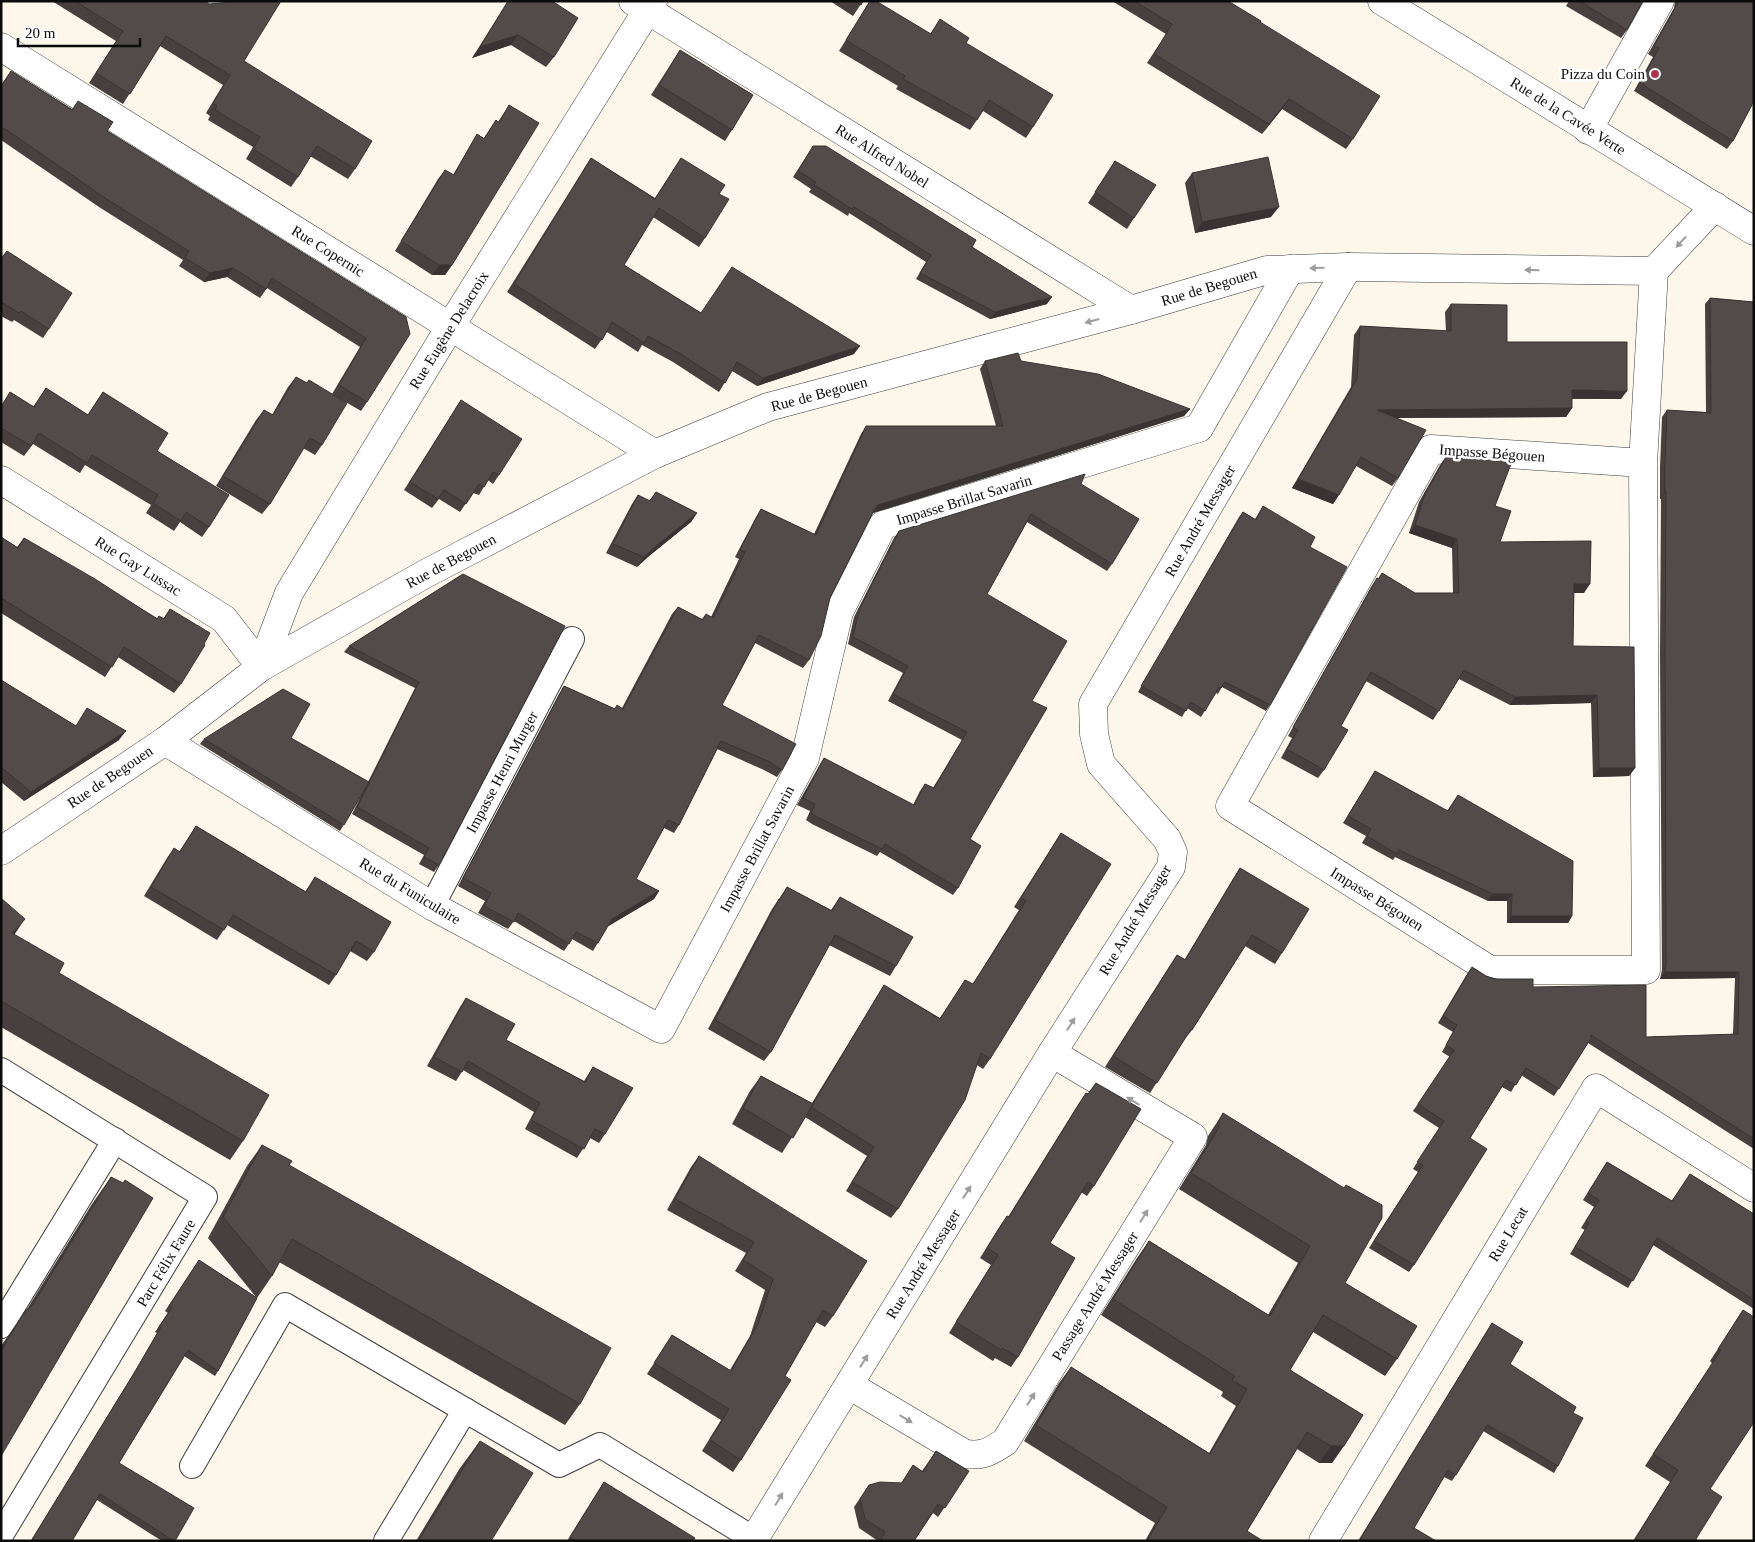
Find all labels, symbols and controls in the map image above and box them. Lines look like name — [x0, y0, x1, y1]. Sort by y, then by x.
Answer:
scale bar — [18, 15, 140, 47]
text: 20 m — [25, 25, 56, 41]
place label: Pizza du Coin — [1561, 66, 1645, 82]
marker: Pizza du Coin — [1649, 68, 1661, 80]
street label: Rue de la Cavée Verte — [1507, 74, 1629, 158]
street label: Rue Alfred Nobel — [833, 121, 931, 191]
street label: Rue Copernic — [289, 222, 368, 280]
one-way arrow — [1675, 235, 1687, 247]
one-way arrow — [1309, 264, 1325, 272]
street label: Rue de Begouen — [1159, 265, 1259, 309]
one-way arrow — [1524, 265, 1540, 273]
street label: Rue Eugène Delacroix — [406, 268, 492, 392]
one-way arrow — [1084, 317, 1099, 325]
street label: Rue de Begouen — [769, 373, 869, 415]
street label: Impasse Bégouen — [1438, 441, 1546, 465]
street label: Rue André Messager — [1162, 463, 1238, 579]
street label: Impasse Brillat Savarin — [894, 472, 1034, 528]
street label: Rue de Begouen — [403, 530, 499, 591]
street label: Rue Gay Lussac — [92, 533, 184, 599]
street label: Impasse Henri Murger — [463, 708, 541, 836]
street label: Rue de Begouen — [64, 742, 156, 811]
street label: Impasse Brillat Savarin — [717, 783, 797, 915]
street label: Rue du Funiculaire — [357, 855, 464, 928]
street label: Rue André Messager — [1096, 862, 1174, 978]
street label: Impasse Bégouen — [1328, 864, 1427, 934]
one-way arrow — [1066, 1018, 1075, 1031]
one-way arrow — [1126, 1097, 1139, 1106]
one-way arrow — [963, 1186, 972, 1199]
street label: Rue Lecat — [1485, 1203, 1531, 1264]
street label: Rue André Messager — [883, 1206, 963, 1322]
one-way arrow — [1139, 1209, 1149, 1222]
street label: Parc Félix Faure — [134, 1216, 199, 1310]
street label: Passage André Messager — [1049, 1229, 1141, 1363]
one-way arrow — [859, 1354, 868, 1367]
one-way arrow — [1026, 1392, 1036, 1405]
one-way arrow — [899, 1414, 912, 1423]
one-way arrow — [774, 1493, 783, 1506]

